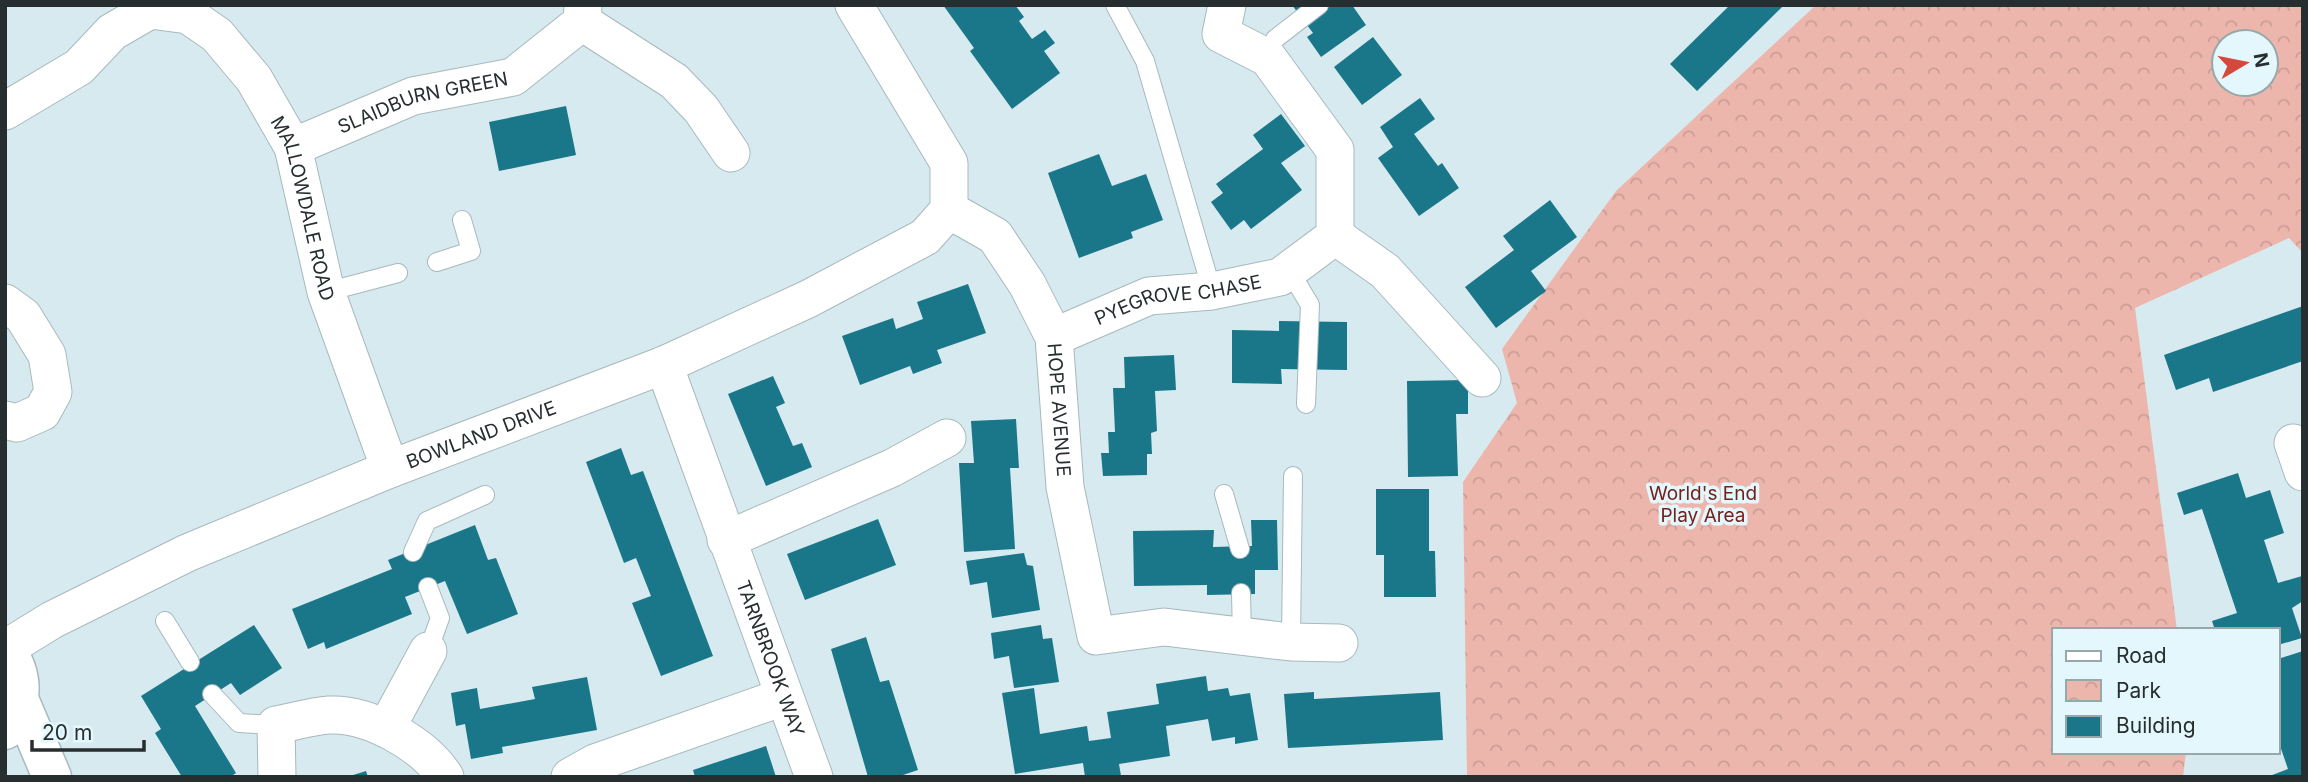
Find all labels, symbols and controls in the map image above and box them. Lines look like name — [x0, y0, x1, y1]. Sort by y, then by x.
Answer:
north arrow — [2210, 28, 2280, 98]
text: N — [2249, 51, 2274, 69]
street label: SLAIDBURN GREEN — [334, 67, 510, 139]
street label: MALLOWDALE ROAD — [266, 112, 339, 304]
street label: PYEGROVE CHASE — [1091, 270, 1263, 330]
street label: HOPE AVENUE — [1042, 342, 1075, 477]
street label: BOWLAND DRIVE — [403, 396, 559, 474]
park label: World's End Play Area — [1649, 482, 1757, 527]
street label: TARNBROOK WAY — [731, 577, 809, 740]
legend — [2052, 628, 2280, 754]
text: Road — [2116, 643, 2167, 668]
text: Park — [2116, 678, 2161, 703]
scale bar — [32, 708, 144, 752]
text: Building — [2116, 713, 2196, 738]
text: 20 m — [42, 720, 92, 745]

